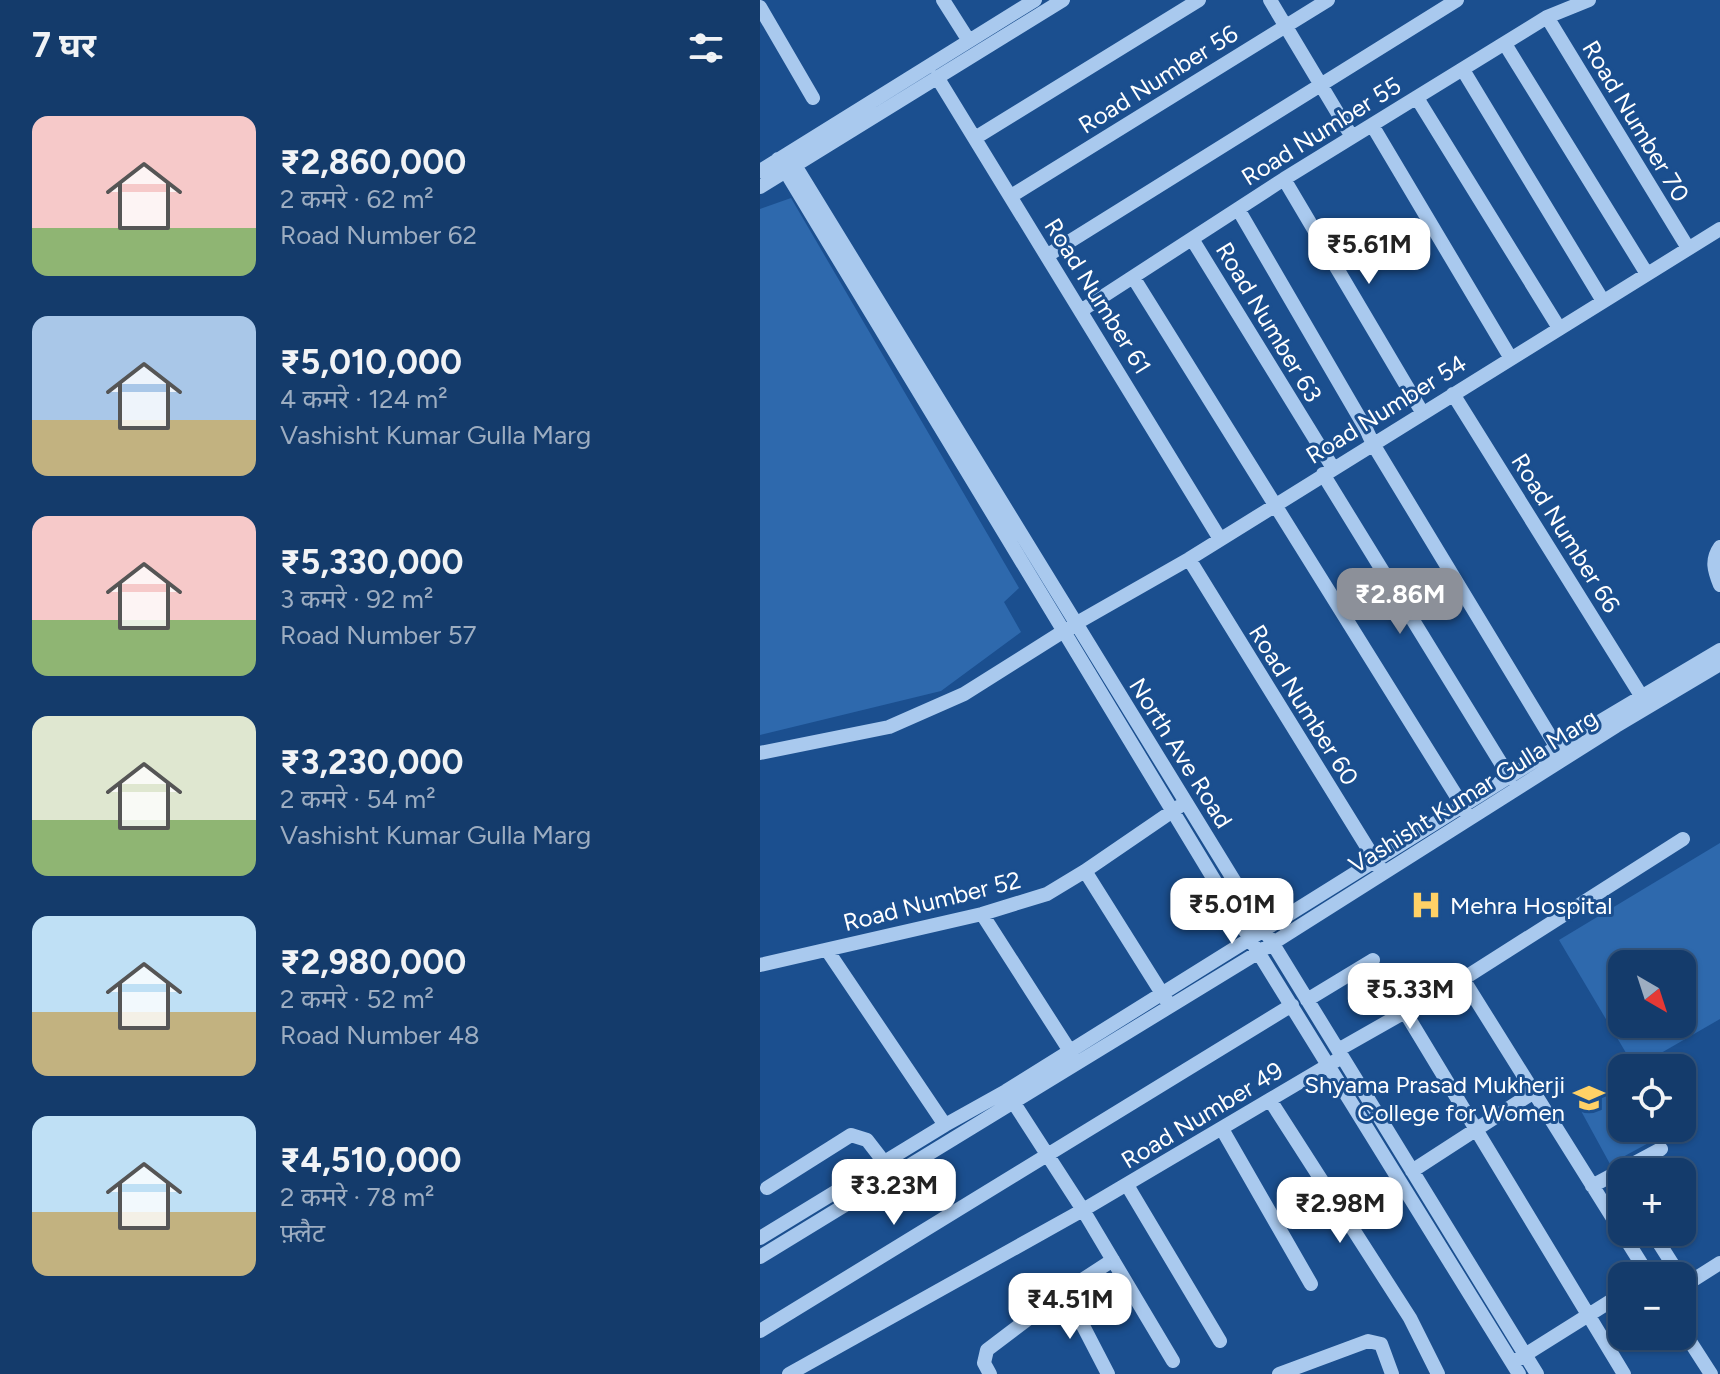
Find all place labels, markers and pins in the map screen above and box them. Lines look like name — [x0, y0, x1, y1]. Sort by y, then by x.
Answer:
pin: ₹5.61M — [1304, 218, 1434, 286]
pin: ₹2.86M — [1335, 568, 1465, 636]
pin: ₹5.01M — [1167, 878, 1297, 946]
hospital icon: Mehra Hospital — [1409, 888, 1443, 922]
place label: Mehra Hospital — [1450, 891, 1613, 920]
pin: ₹5.33M — [1345, 963, 1475, 1031]
place label: Shyama Prasad Mukherji College for Women — [1304, 1070, 1565, 1127]
school or university icon: Shyama Prasad Mukherji College for Women — [1572, 1081, 1606, 1115]
pin: ₹3.23M — [829, 1159, 959, 1227]
pin: ₹2.98M — [1275, 1177, 1405, 1245]
pin: ₹4.51M — [1005, 1273, 1135, 1341]

